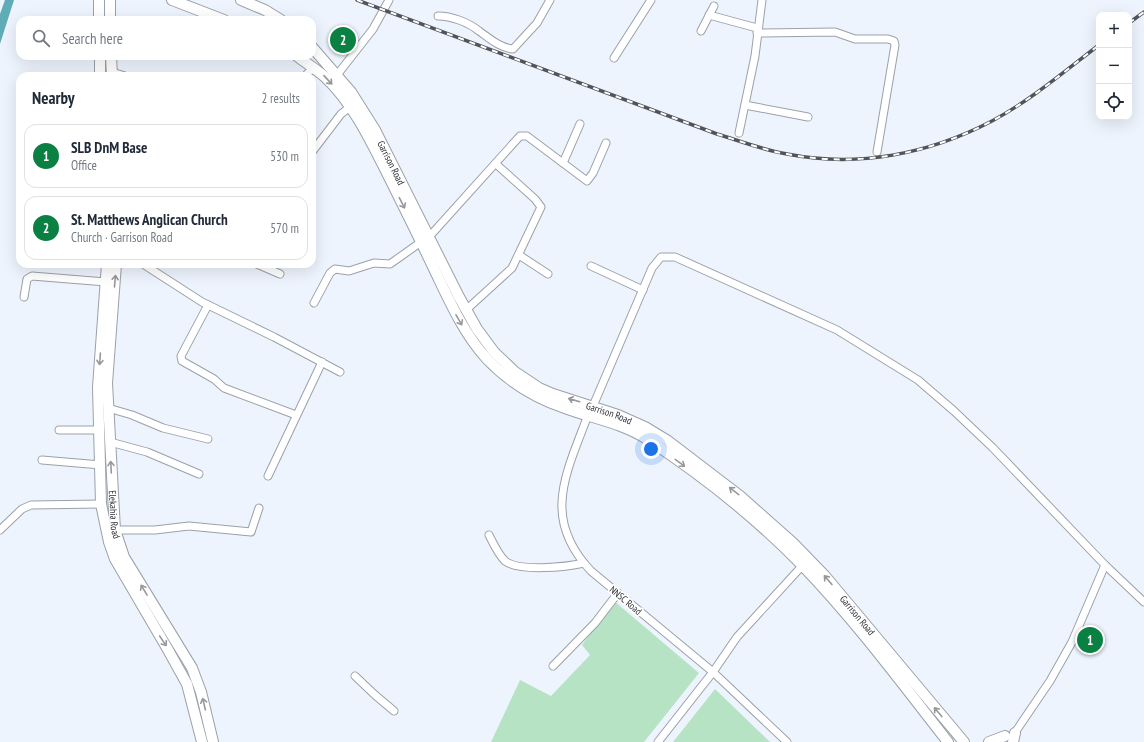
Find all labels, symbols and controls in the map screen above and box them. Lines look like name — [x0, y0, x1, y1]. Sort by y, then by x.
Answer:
map controls — [1096, 12, 1132, 120]
button: + — [1096, 12, 1132, 48]
search box — [16, 16, 316, 60]
pin: 2 — [330, 25, 356, 55]
icon: search — [30, 27, 52, 49]
text: Search here — [62, 29, 123, 48]
button: − — [1096, 48, 1132, 84]
one-way arrow — [323, 75, 332, 86]
button: locate — [1096, 84, 1132, 120]
text: Nearby — [32, 87, 75, 109]
text: 2 results — [261, 90, 300, 107]
text: SLB DnM Base — [71, 138, 147, 157]
street label: Garrison Road — [374, 139, 408, 187]
text: 1 — [43, 148, 49, 165]
text: 530 m — [270, 148, 299, 165]
text: Office — [71, 157, 97, 174]
one-way arrow — [399, 197, 406, 209]
text: St. Matthews Anglican Church — [71, 210, 228, 229]
text: 2 — [43, 220, 49, 237]
text: 570 m — [270, 220, 299, 237]
text: Church · Garrison Road — [71, 229, 173, 246]
one-way arrow — [111, 275, 118, 288]
one-way arrow — [456, 314, 464, 326]
one-way arrow — [97, 352, 104, 365]
one-way arrow — [567, 396, 580, 404]
street label: Garrison Road — [584, 399, 634, 427]
your location — [641, 439, 661, 459]
one-way arrow — [674, 458, 685, 467]
one-way arrow — [108, 461, 115, 474]
one-way arrow — [729, 487, 740, 495]
street label: Elekahia Road — [106, 490, 123, 540]
one-way arrow — [824, 575, 833, 586]
street label: NNSC Road — [607, 583, 645, 618]
one-way arrow — [140, 584, 148, 596]
street label: Garrison Road — [837, 593, 878, 638]
pin: 1 — [1077, 625, 1103, 655]
one-way arrow — [159, 636, 167, 647]
one-way arrow — [199, 698, 207, 711]
one-way arrow — [934, 707, 943, 718]

